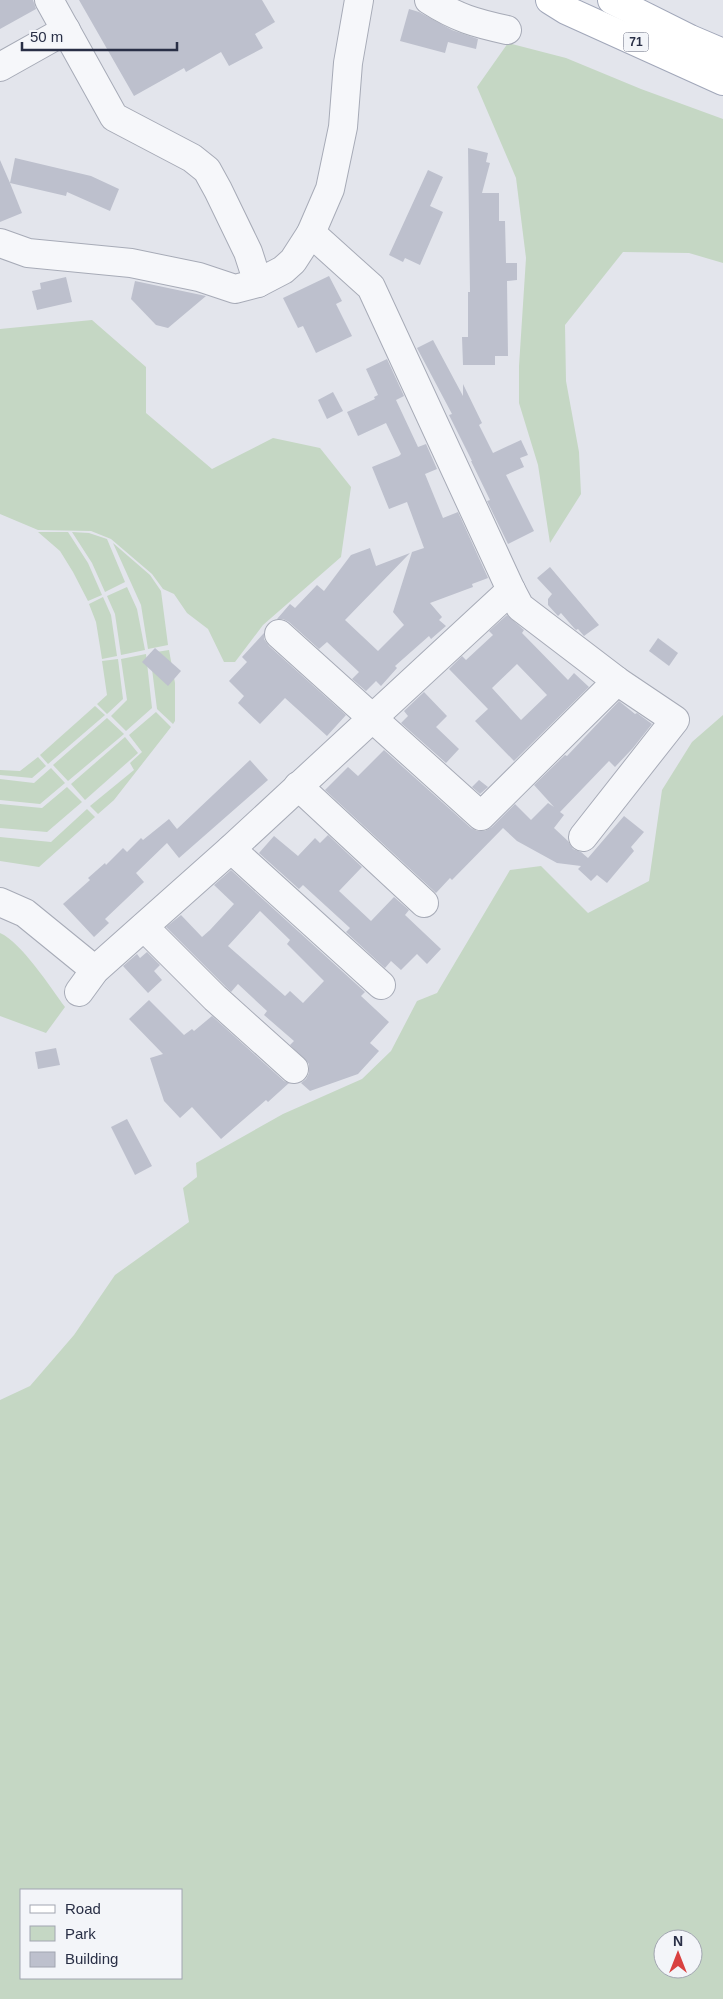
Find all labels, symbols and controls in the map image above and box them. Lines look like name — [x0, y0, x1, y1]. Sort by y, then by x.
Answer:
scale bar — [22, 20, 178, 52]
text: 50 m — [30, 28, 63, 45]
road number: 71 — [624, 32, 648, 52]
legend — [20, 1889, 182, 1979]
text: Road — [65, 1900, 101, 1917]
text: Park — [65, 1925, 96, 1942]
north arrow — [653, 1929, 703, 1979]
text: N — [673, 1933, 683, 1949]
text: Building — [65, 1950, 118, 1967]

